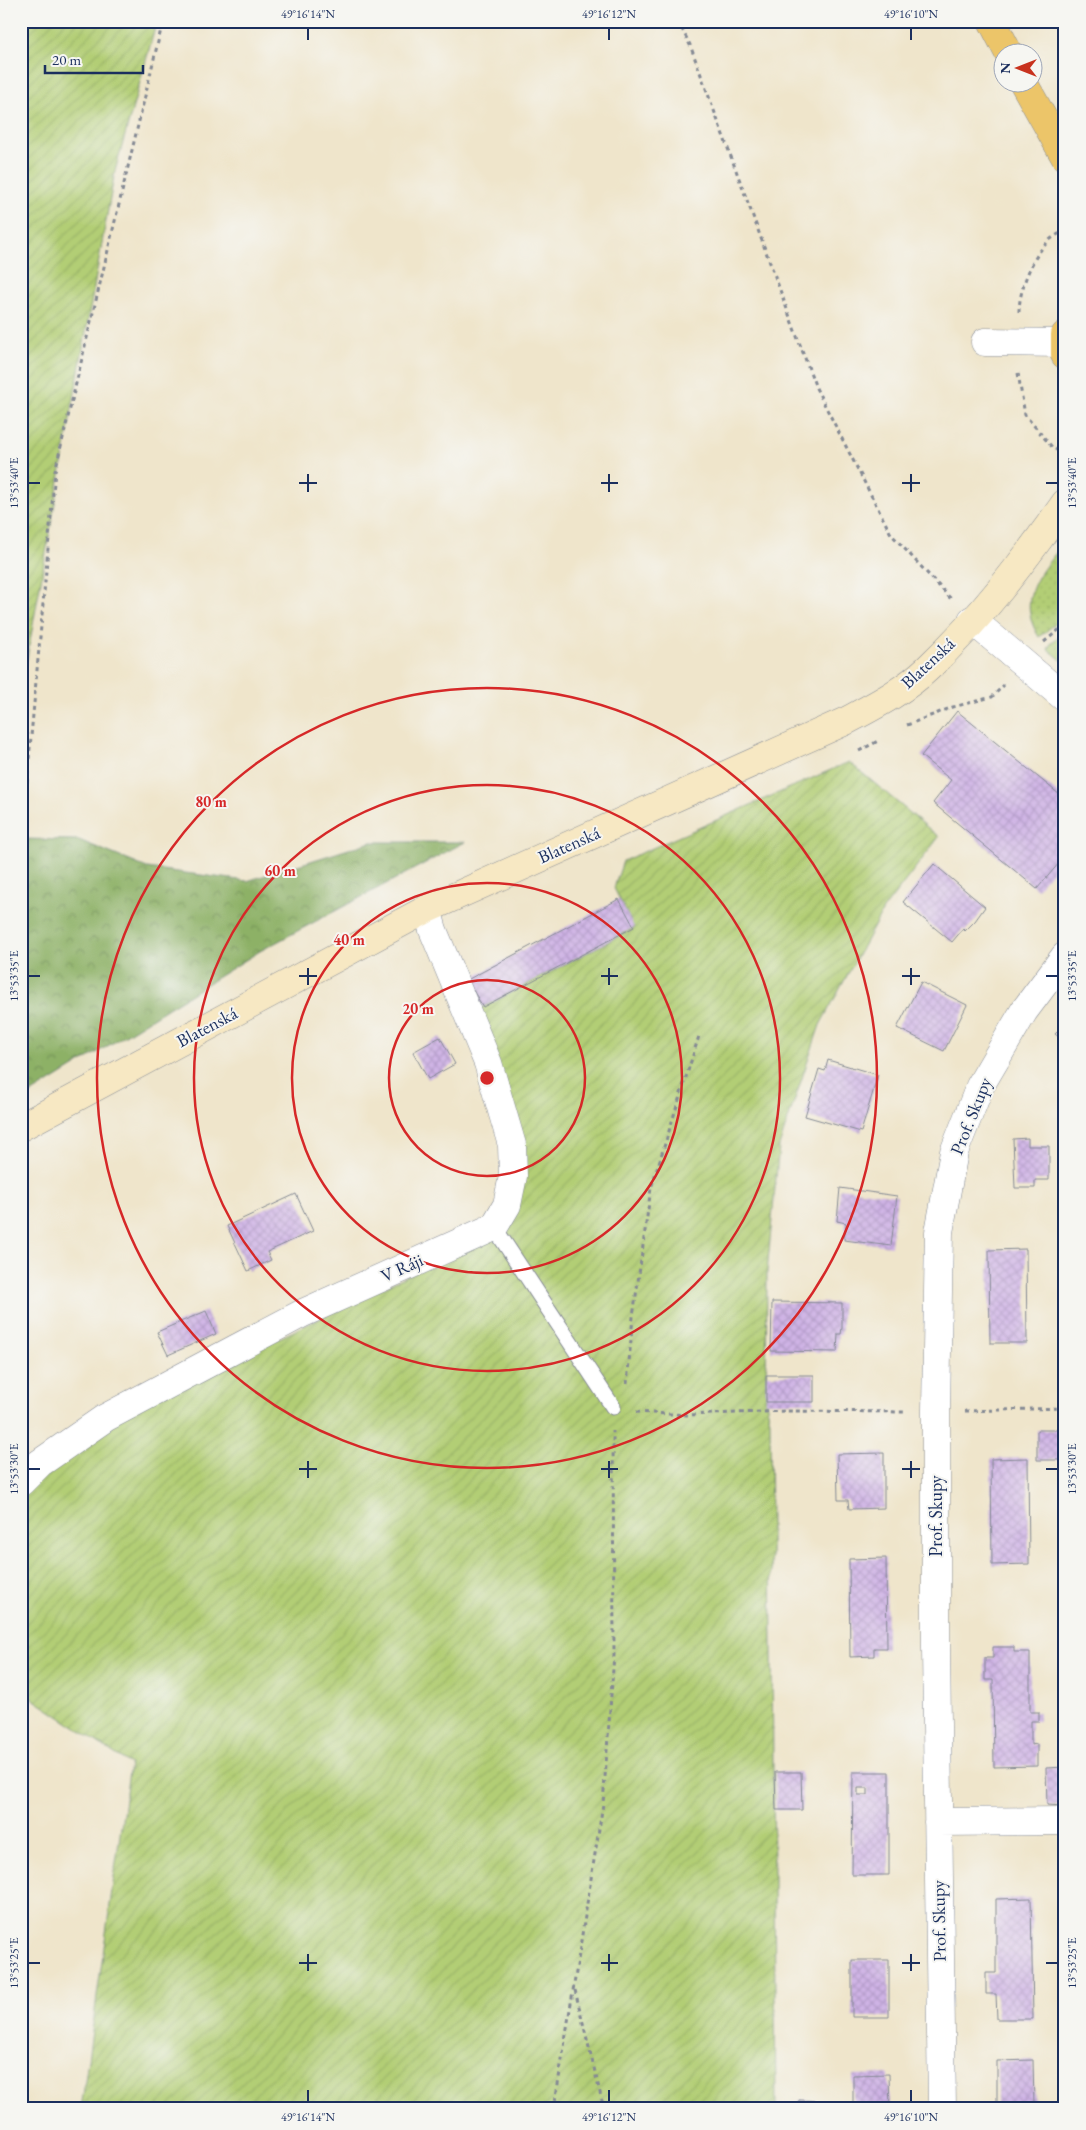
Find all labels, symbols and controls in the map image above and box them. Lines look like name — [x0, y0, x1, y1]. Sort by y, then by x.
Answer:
text: 49°16'14"N — [281, 6, 335, 22]
text: 49°16'12"N — [582, 6, 636, 22]
text: 49°16'10"N — [884, 6, 938, 22]
scale bar — [45, 42, 142, 74]
north arrow — [994, 42, 1044, 92]
text: 20 m — [52, 50, 81, 69]
text: N — [996, 62, 1014, 74]
text: 13°53'40"E — [6, 457, 22, 509]
text: 13°53'40"E — [1064, 457, 1080, 509]
street label: Blatenská — [896, 631, 960, 693]
text: 80 m — [195, 792, 227, 811]
street label: Blatenská — [534, 820, 604, 868]
text: 60 m — [264, 861, 296, 880]
text: 40 m — [333, 930, 365, 949]
text: 13°53'35"E — [6, 950, 22, 1002]
text: 13°53'35"E — [1064, 950, 1080, 1002]
text: 20 m — [402, 999, 434, 1018]
street label: Blatenská — [172, 1001, 242, 1052]
centre of rings — [478, 1069, 496, 1087]
street label: Prof. Skupy — [945, 1074, 996, 1158]
street label: V Ráji — [377, 1248, 427, 1287]
text: 13°53'30"E — [6, 1443, 22, 1495]
text: 13°53'30"E — [1064, 1443, 1080, 1495]
street label: Prof. Skupy — [924, 1475, 947, 1557]
street label: Prof. Skupy — [926, 1880, 951, 1962]
text: 13°53'25"E — [6, 1937, 22, 1989]
text: 13°53'25"E — [1064, 1937, 1080, 1989]
text: 49°16'14"N — [281, 2109, 335, 2125]
text: 49°16'12"N — [582, 2109, 636, 2125]
text: 49°16'10"N — [884, 2109, 938, 2125]

